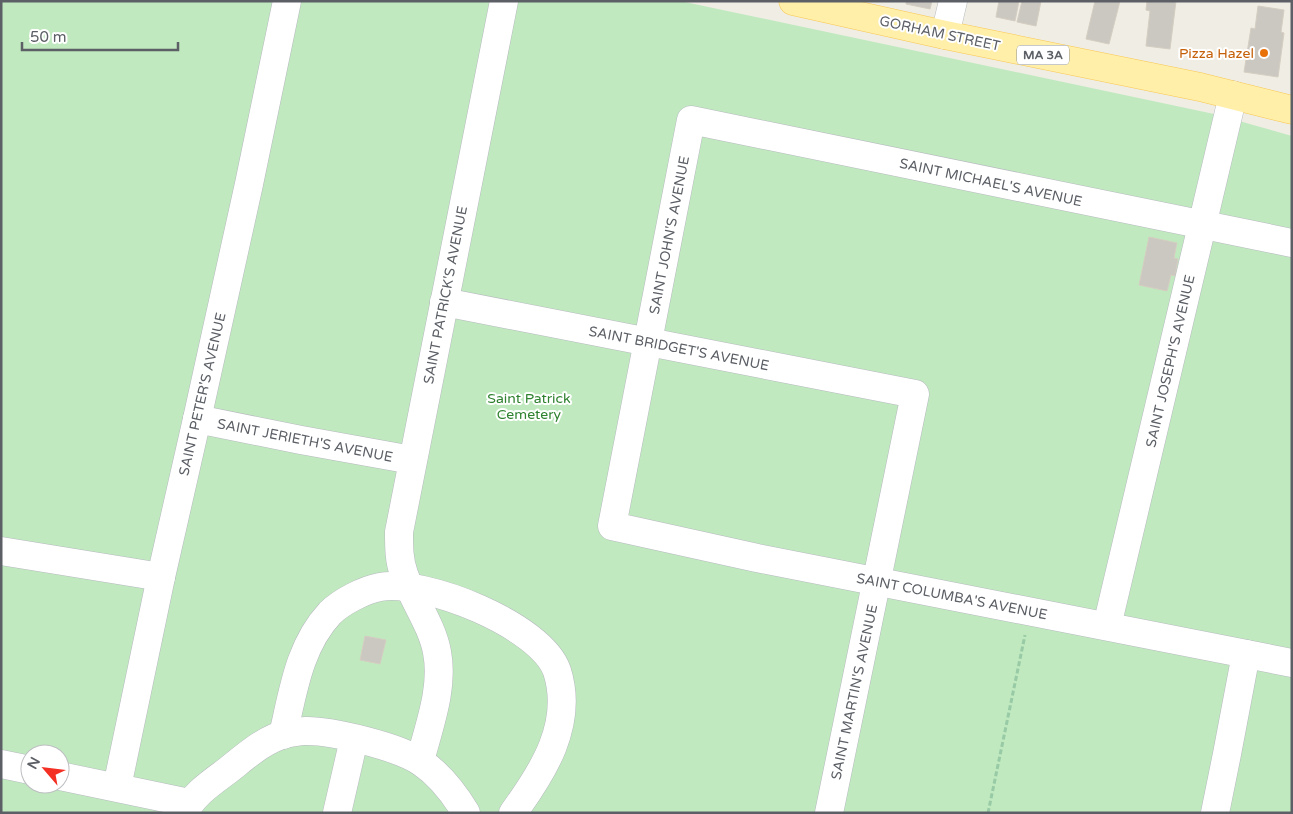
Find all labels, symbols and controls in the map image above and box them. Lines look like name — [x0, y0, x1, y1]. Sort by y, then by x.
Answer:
street label: GORHAM STREET — [878, 12, 1002, 55]
scale bar — [22, 20, 179, 52]
text: 50 m — [30, 28, 67, 46]
place label: Pizza Hazel — [1179, 45, 1254, 62]
road number: MA 3A — [1017, 46, 1069, 64]
marker: Pizza Hazel — [1258, 47, 1270, 59]
street label: SAINT JOHN'S AVENUE — [646, 154, 693, 316]
street label: SAINT MICHAEL'S AVENUE — [898, 155, 1084, 210]
street label: SAINT PATRICK'S AVENUE — [420, 205, 471, 386]
street label: SAINT JOSEPH'S AVENUE — [1142, 273, 1199, 449]
street label: SAINT PETER'S AVENUE — [175, 311, 230, 477]
street label: SAINT BRIDGET'S AVENUE — [587, 323, 771, 374]
park label: Saint Patrick Cemetery — [487, 390, 571, 423]
street label: SAINT JERIETH'S AVENUE — [216, 415, 394, 466]
street label: SAINT COLUMBA'S AVENUE — [855, 570, 1049, 623]
street label: SAINT MARTIN'S AVENUE — [828, 603, 881, 781]
north arrow — [20, 744, 70, 794]
text: N — [24, 754, 44, 772]

